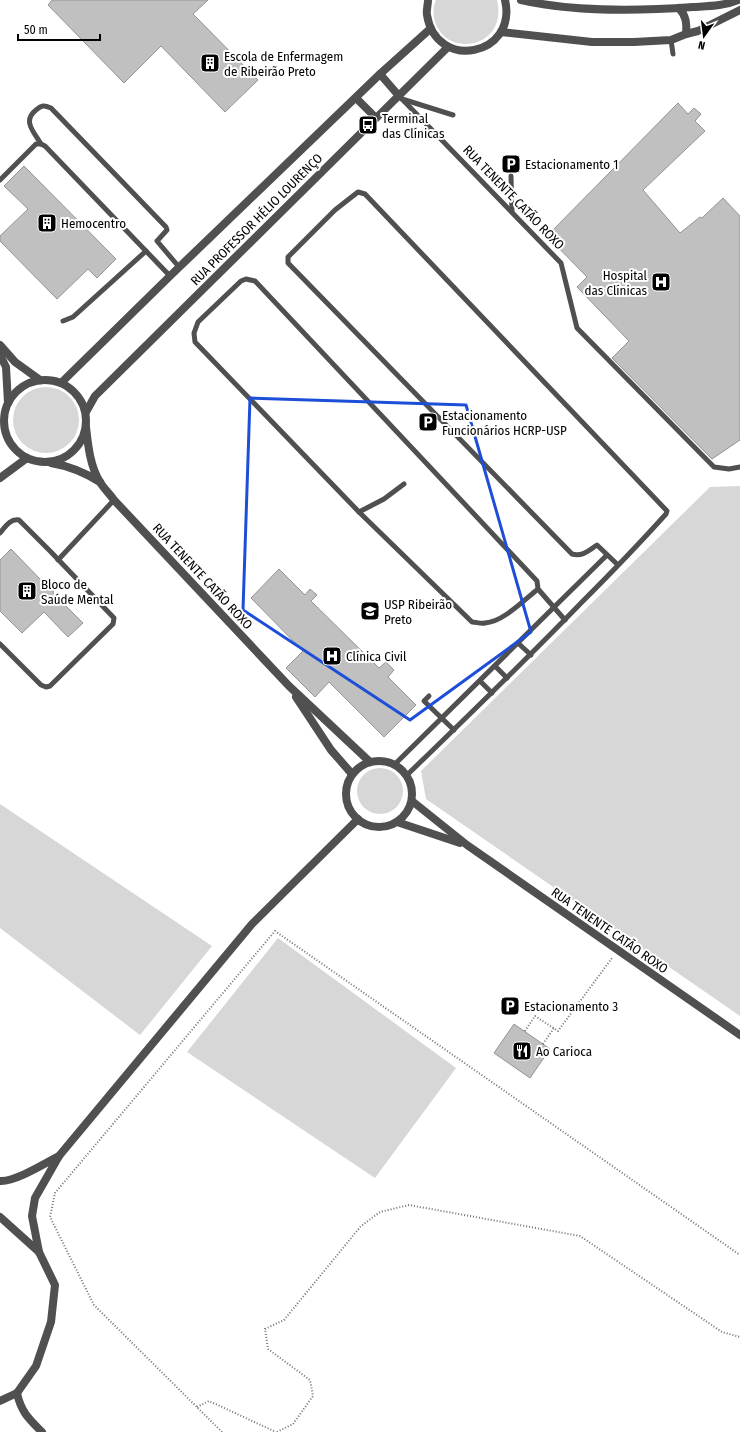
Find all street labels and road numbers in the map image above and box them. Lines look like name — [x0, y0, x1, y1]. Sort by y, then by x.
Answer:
street label: RUA TENENTE CATÃO ROXO — [460, 142, 567, 253]
street label: RUA PROFESSOR HÉLIO LOURENÇO — [187, 150, 325, 288]
street label: RUA TENENTE CATÃO ROXO — [150, 520, 255, 632]
street label: RUA TENENTE CATÃO ROXO — [549, 884, 671, 976]

